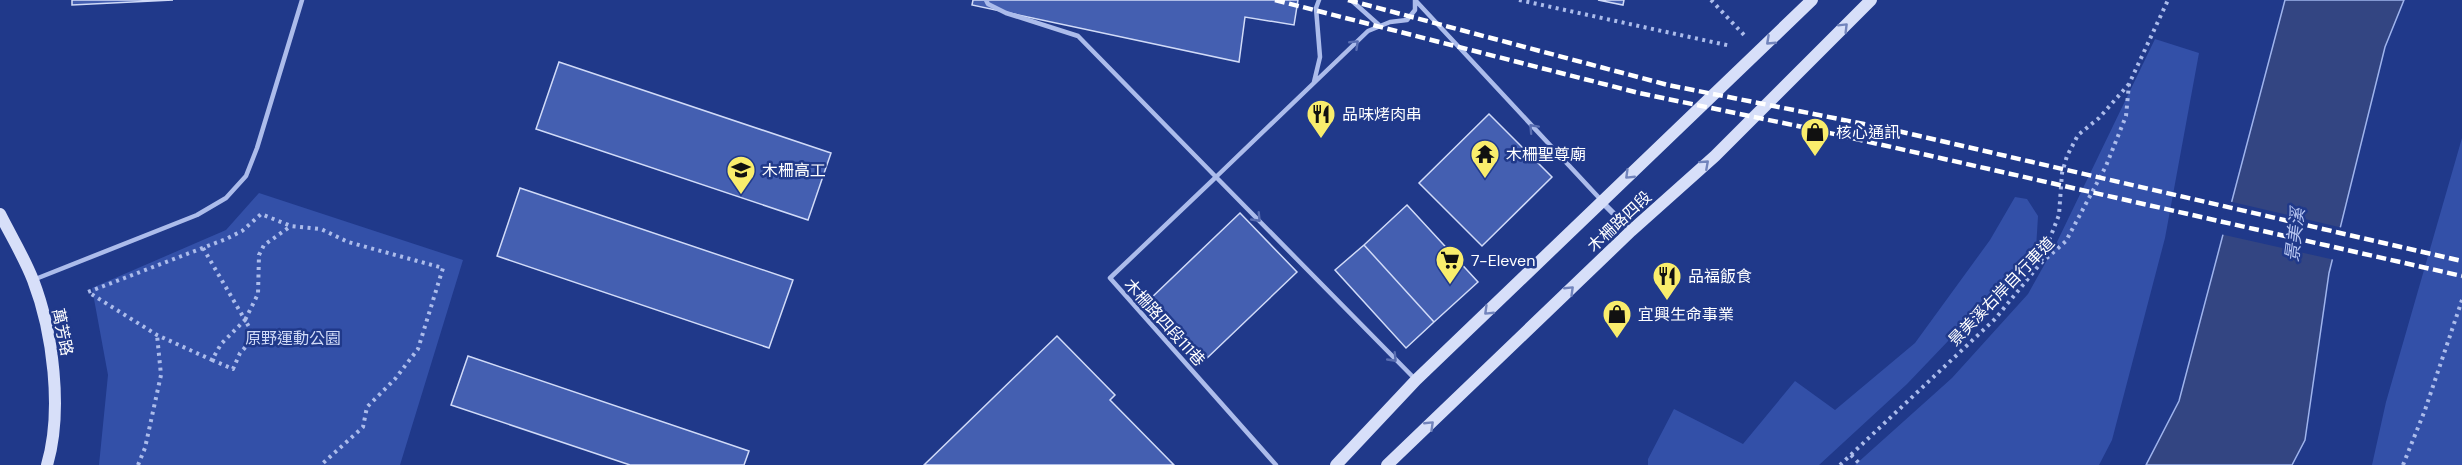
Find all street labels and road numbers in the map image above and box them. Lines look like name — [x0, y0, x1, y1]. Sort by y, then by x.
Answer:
street label: 木柵路四段 — [1583, 186, 1656, 256]
street label: 景美溪右岸自行車道 — [1944, 232, 2059, 350]
street label: 木柵路四段111巷 — [1120, 274, 1210, 371]
street label: 萬芳路 — [47, 306, 78, 358]

